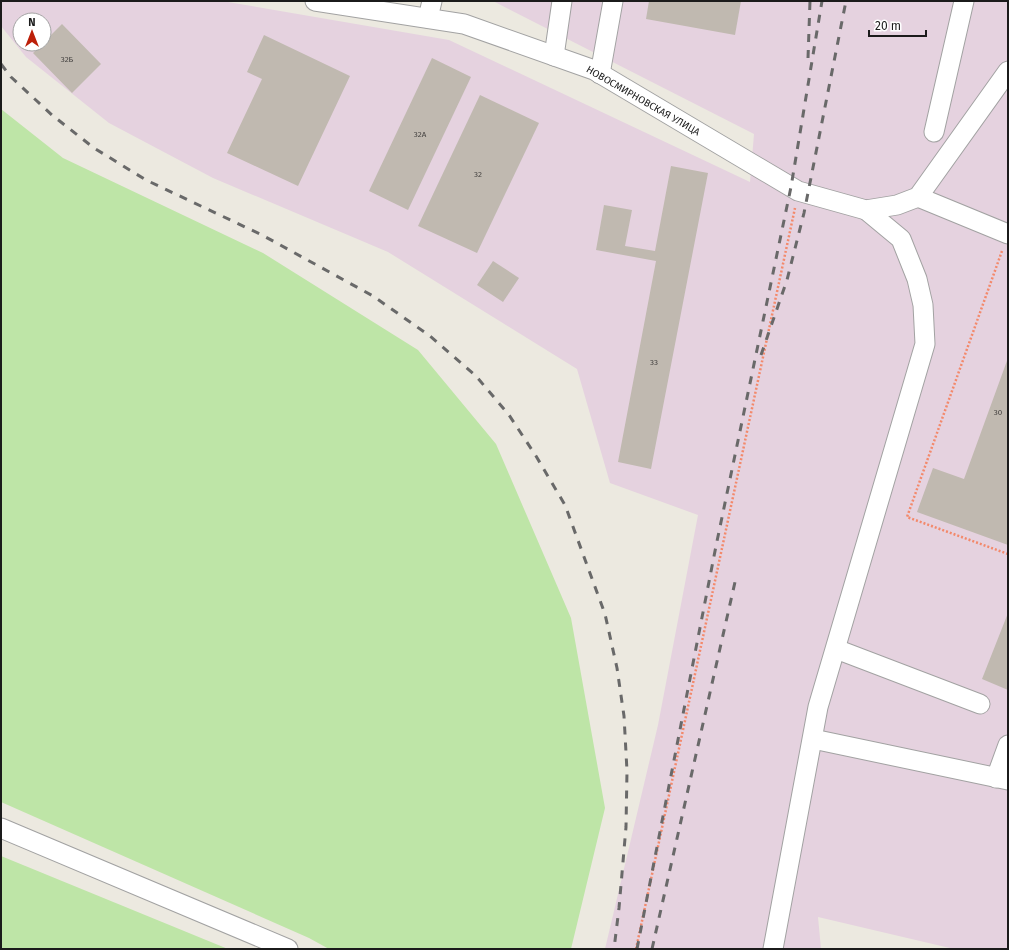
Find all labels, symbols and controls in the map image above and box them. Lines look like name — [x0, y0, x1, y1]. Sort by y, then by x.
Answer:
north arrow — [12, 12, 52, 52]
scale bar — [869, 12, 926, 38]
text: N — [28, 16, 36, 29]
text: 20 m — [875, 19, 901, 33]
house number: 32Б — [61, 55, 74, 64]
street label: НОВОСМИРНОВСКАЯ УЛИЦА — [584, 63, 702, 139]
house number: 32А — [414, 130, 427, 139]
house number: 32 — [474, 170, 482, 179]
house number: 33 — [650, 358, 658, 367]
house number: 30 — [994, 408, 1003, 417]

